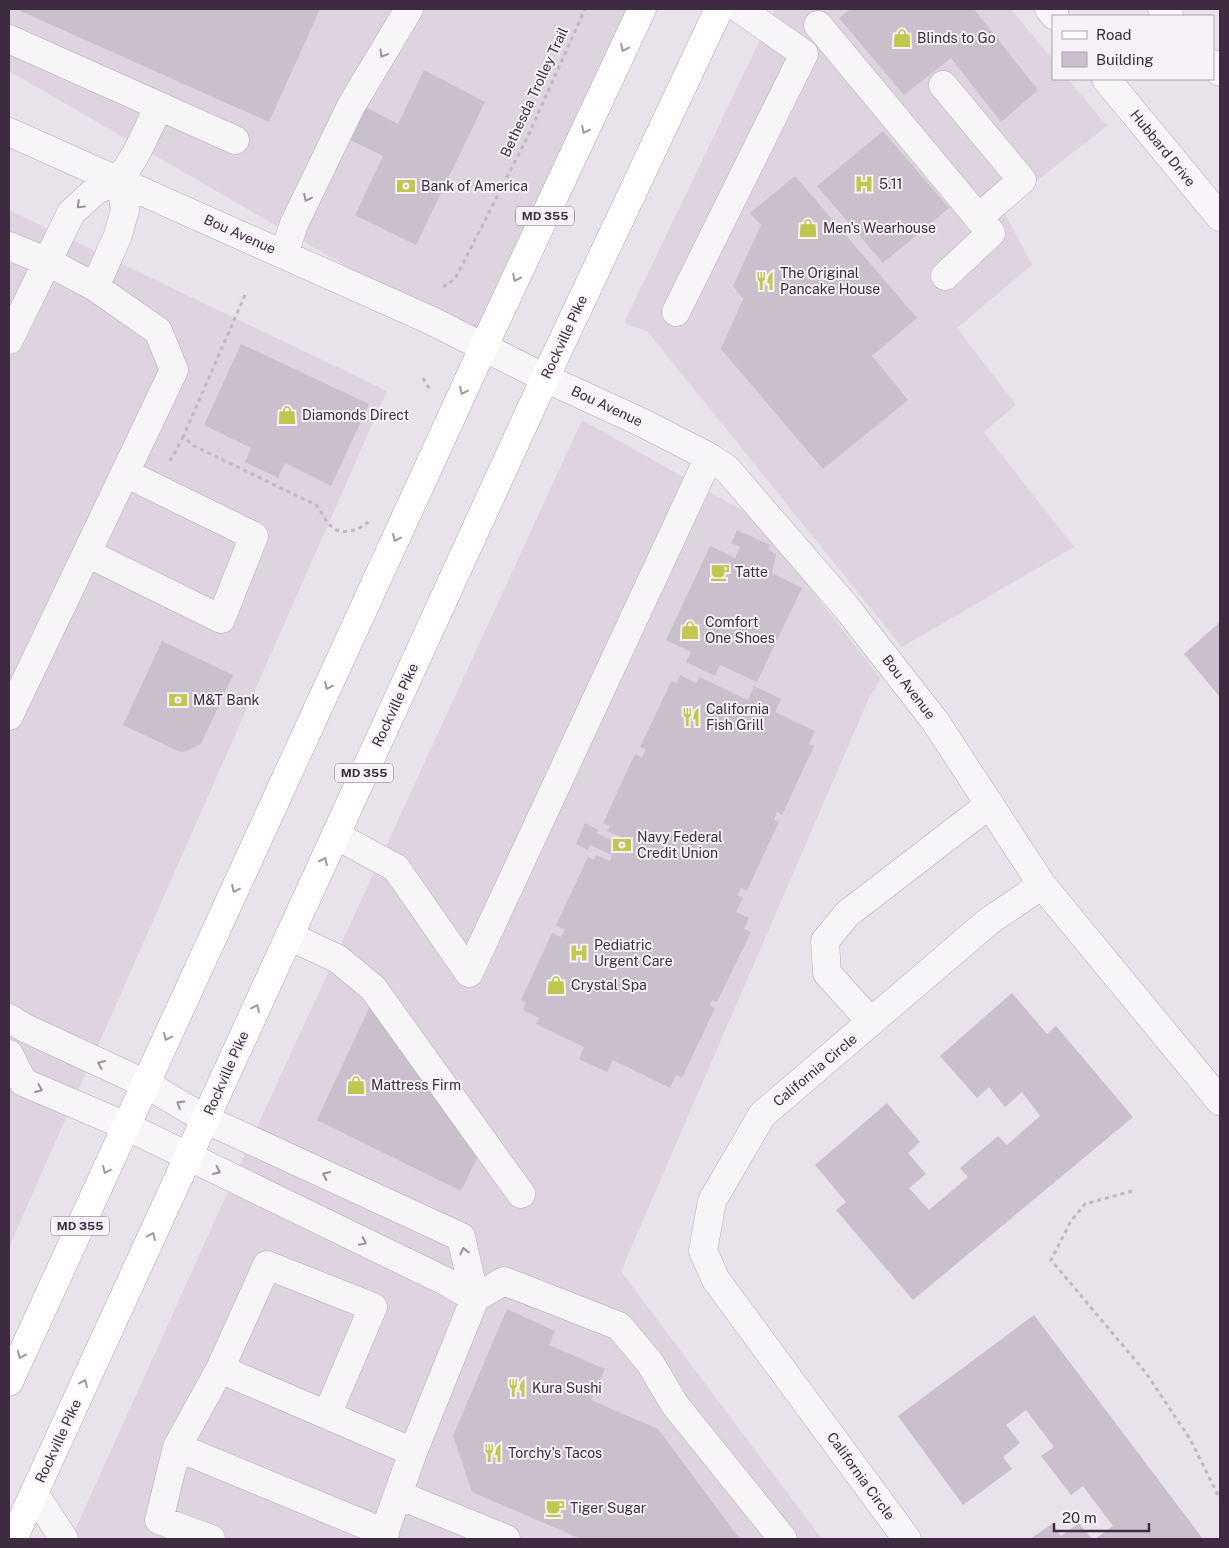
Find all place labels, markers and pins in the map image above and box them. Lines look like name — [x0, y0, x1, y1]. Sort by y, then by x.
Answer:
shop icon: Blinds to Go — [891, 27, 913, 49]
place label: Blinds to Go — [917, 30, 996, 46]
hospital icon: 5.11 — [853, 173, 875, 195]
bank icon: Bank of America — [395, 175, 417, 197]
place label: 5.11 — [879, 176, 903, 192]
place label: Bank of America — [421, 178, 528, 194]
shop icon: Men's Wearhouse — [797, 217, 819, 239]
place label: Men's Wearhouse — [823, 220, 936, 236]
place label: The Original Pancake House — [780, 265, 880, 297]
restaurant icon: The Original Pancake House — [754, 270, 776, 292]
shop icon: Diamonds Direct — [276, 404, 298, 426]
place label: Diamonds Direct — [302, 407, 409, 423]
cafe icon: Tatte — [709, 561, 731, 583]
place label: Tatte — [735, 564, 768, 580]
place label: Comfort One Shoes — [705, 614, 775, 646]
shop icon: Comfort One Shoes — [679, 619, 701, 641]
bank icon: M&T Bank — [167, 689, 189, 711]
place label: M&T Bank — [193, 692, 259, 708]
place label: California Fish Grill — [706, 701, 769, 733]
restaurant icon: California Fish Grill — [680, 706, 702, 728]
place label: Navy Federal Credit Union — [637, 829, 723, 861]
bank icon: Navy Federal Credit Union — [611, 834, 633, 856]
place label: Pediatric Urgent Care — [594, 937, 673, 969]
hospital icon: Pediatric Urgent Care — [568, 942, 590, 964]
shop icon: Crystal Spa — [545, 974, 567, 996]
place label: Crystal Spa — [571, 977, 647, 993]
shop icon: Mattress Firm — [345, 1074, 367, 1096]
place label: Mattress Firm — [371, 1077, 461, 1093]
restaurant icon: Kura Sushi — [506, 1377, 528, 1399]
place label: Kura Sushi — [532, 1380, 602, 1396]
restaurant icon: Torchy's Tacos — [482, 1442, 504, 1464]
place label: Torchy's Tacos — [508, 1445, 602, 1461]
cafe icon: Tiger Sugar — [544, 1497, 566, 1519]
place label: Tiger Sugar — [570, 1500, 646, 1516]

